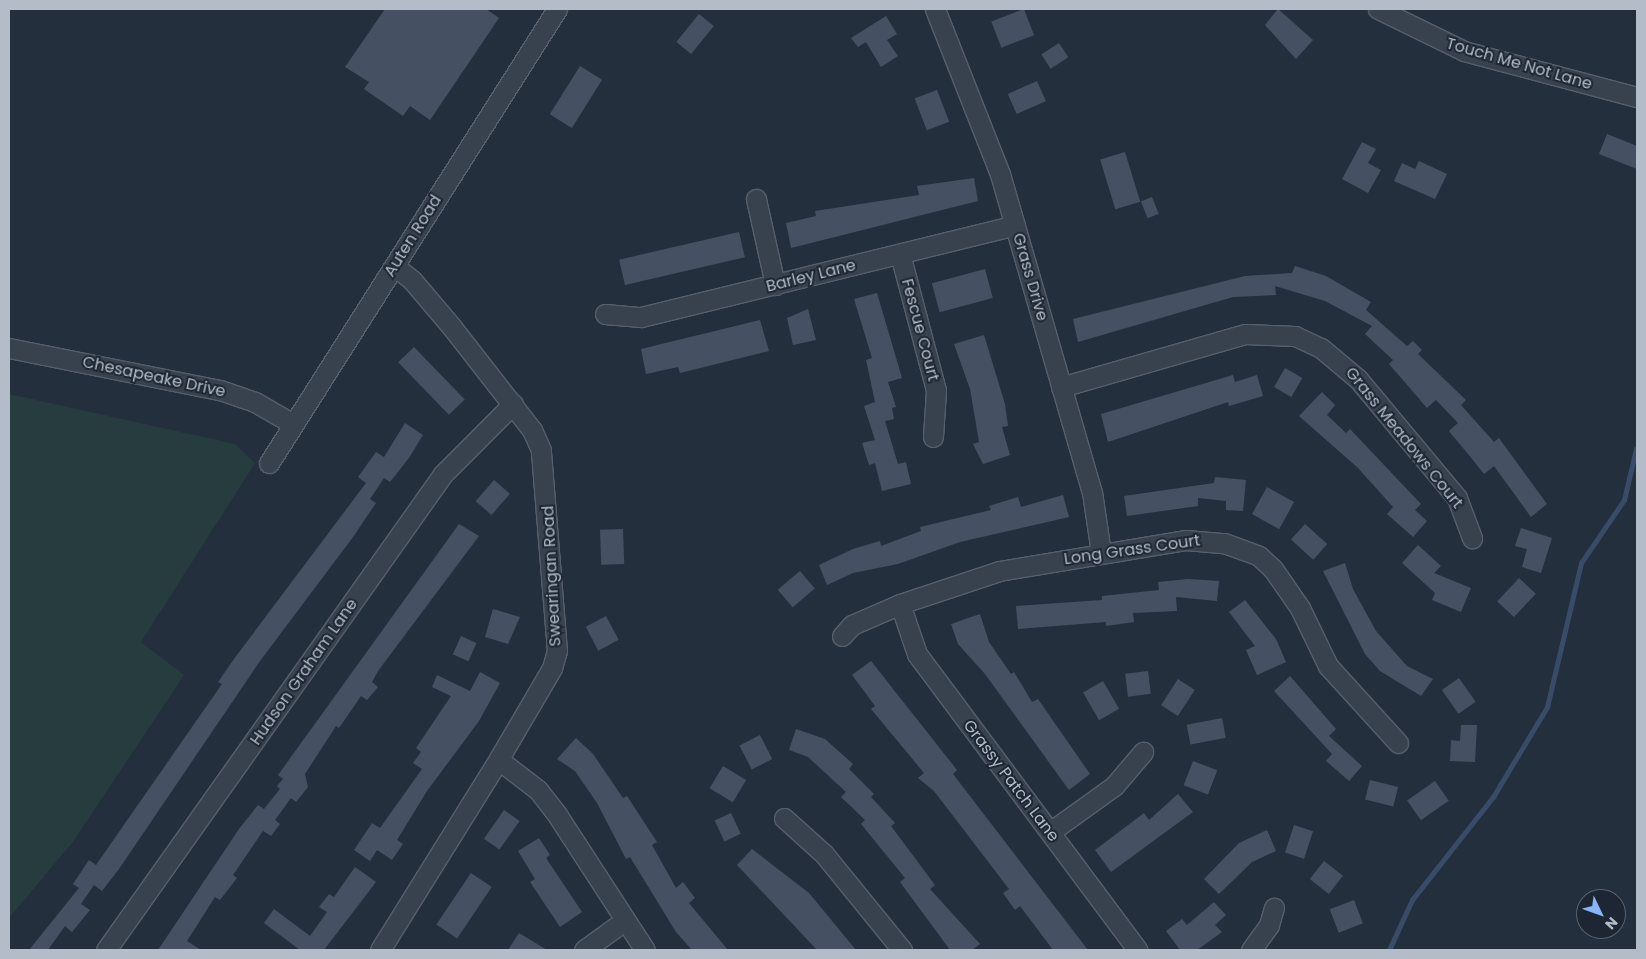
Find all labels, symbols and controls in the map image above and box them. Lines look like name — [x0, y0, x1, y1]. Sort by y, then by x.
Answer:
street label: Touch Me Not Lane — [1444, 34, 1594, 94]
street label: Auten Road — [380, 192, 446, 280]
street label: Grass Drive — [1008, 231, 1052, 323]
street label: Barley Lane — [764, 256, 858, 296]
street label: Fescue Court — [897, 277, 943, 383]
street label: Chesapeake Drive — [81, 352, 227, 402]
street label: Grass Meadows Court — [1341, 364, 1467, 512]
street label: Swearingan Road — [539, 505, 565, 647]
street label: Long Grass Court — [1063, 531, 1201, 569]
street label: Hudson Graham Lane — [246, 595, 362, 749]
street label: Grassy Patch Lane — [959, 716, 1063, 846]
north arrow — [1576, 889, 1626, 939]
text: N — [1600, 913, 1622, 934]

